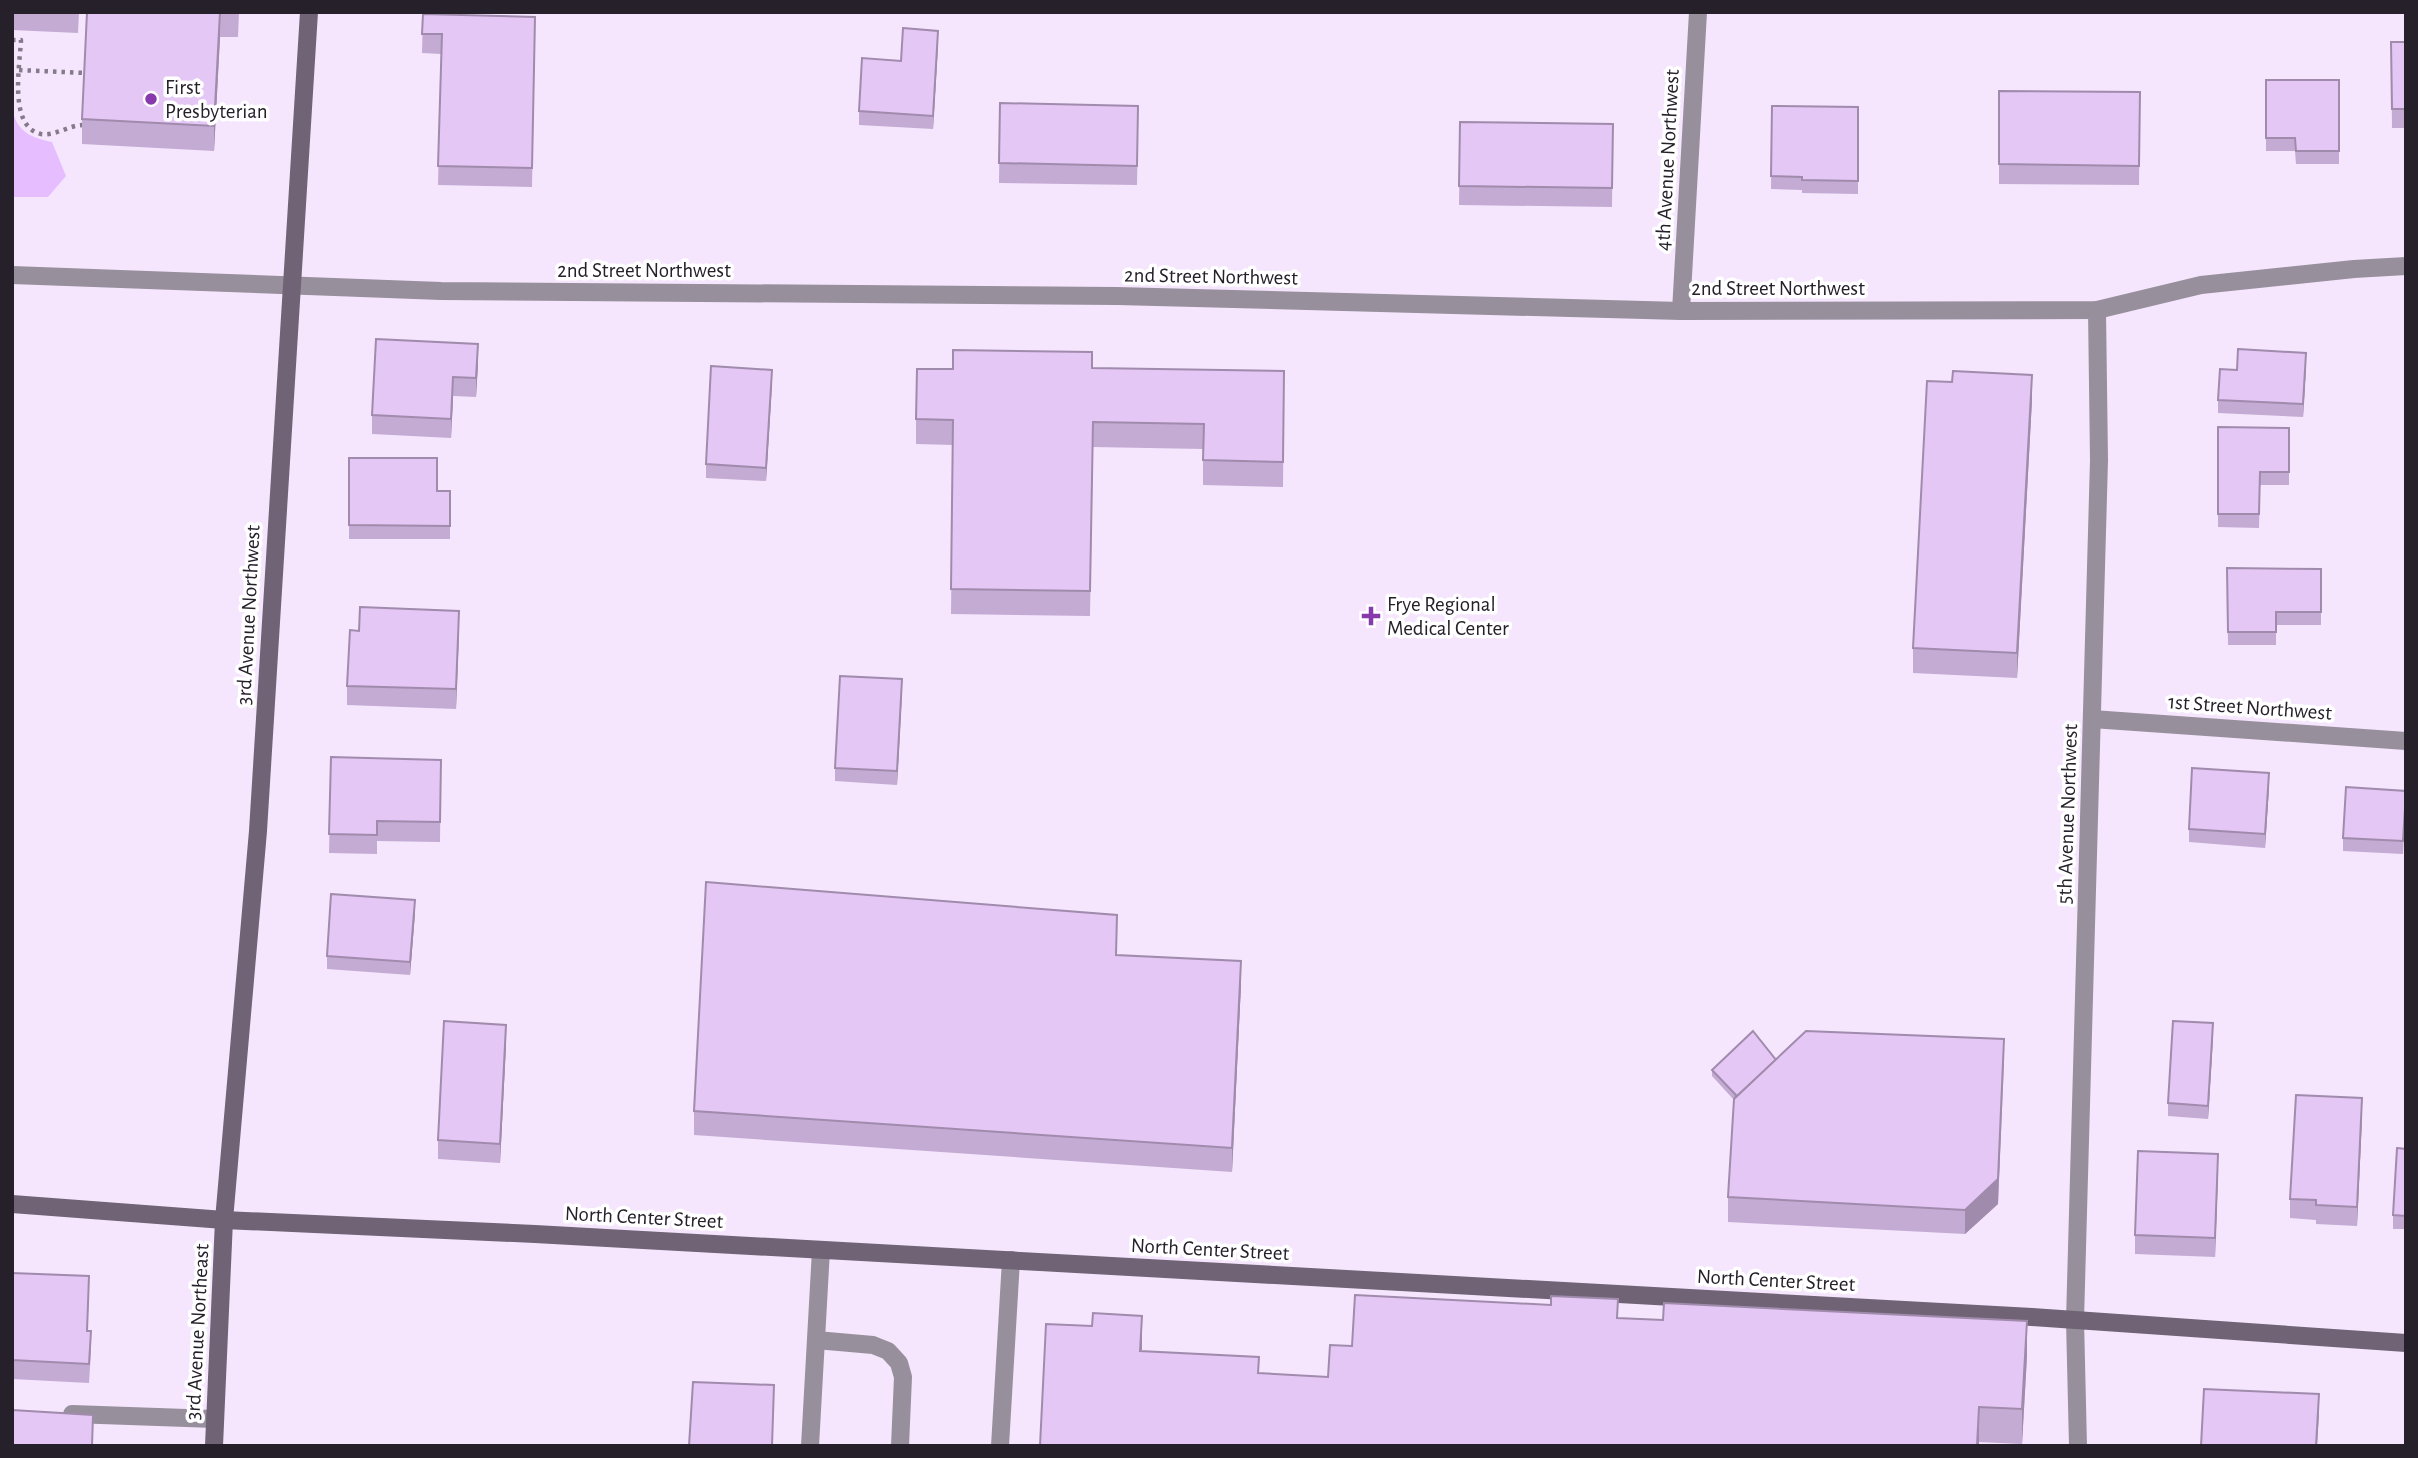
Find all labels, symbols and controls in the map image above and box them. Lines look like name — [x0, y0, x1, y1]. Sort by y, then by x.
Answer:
street label: 4th Avenue Northwest — [1652, 68, 1683, 251]
place label: First Presbyterian — [165, 77, 268, 122]
marker: First Presbyterian — [143, 91, 159, 107]
street label: 2nd Street Northwest — [557, 260, 731, 281]
street label: 2nd Street Northwest — [1124, 264, 1298, 289]
street label: 2nd Street Northwest — [1691, 278, 1865, 299]
street label: 3rd Avenue Northwest — [233, 524, 264, 706]
place label: Frye Regional Medical Center — [1387, 594, 1509, 639]
marker: Frye Regional Medical Center — [1361, 606, 1381, 626]
street label: 1st Street Northwest — [2167, 691, 2333, 724]
street label: 5th Avenue Northwest — [2054, 723, 2081, 905]
street label: North Center Street — [564, 1203, 724, 1232]
street label: North Center Street — [1130, 1235, 1290, 1264]
street label: 3rd Avenue Northeast — [182, 1243, 213, 1421]
street label: North Center Street — [1696, 1266, 1856, 1295]

